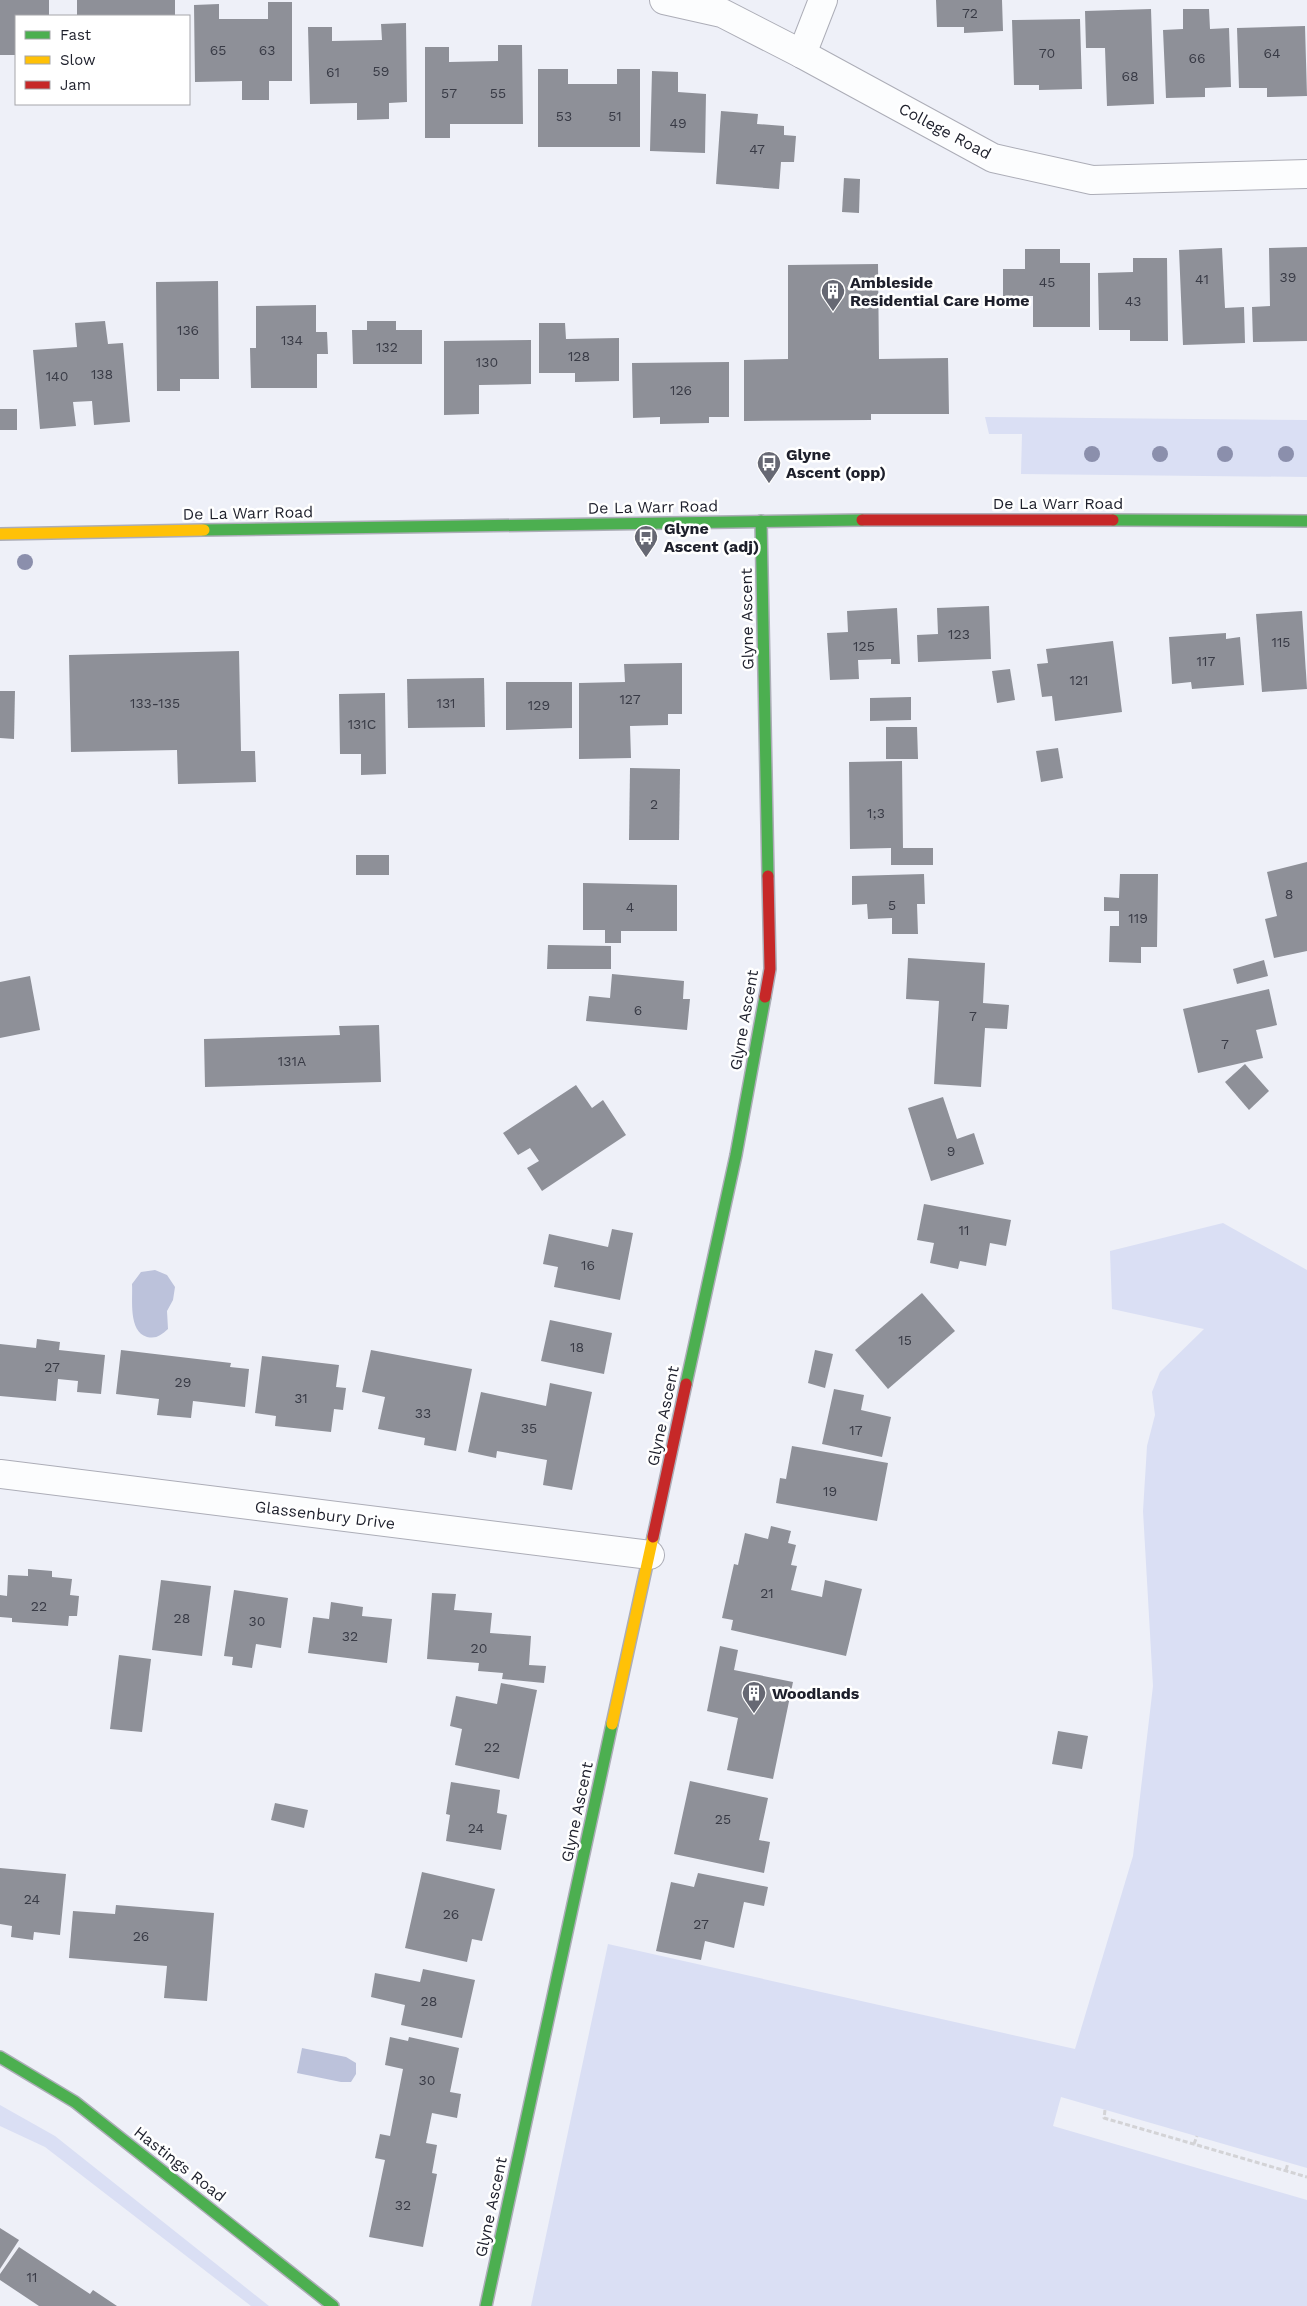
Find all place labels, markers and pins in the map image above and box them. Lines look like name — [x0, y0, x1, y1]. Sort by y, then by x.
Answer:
place label: Ambleside Residential Care Home — [850, 273, 1030, 310]
building icon: Ambleside Residential Care Home — [820, 278, 846, 312]
place label: Glyne Ascent (opp) — [786, 445, 886, 482]
bus stop icon: Glyne Ascent (opp) — [756, 450, 782, 484]
place label: Glyne Ascent (adj) — [664, 519, 759, 556]
bus stop icon: Glyne Ascent (adj) — [633, 524, 659, 558]
building icon: Woodlands — [741, 1680, 767, 1714]
place label: Woodlands — [772, 1684, 860, 1703]

